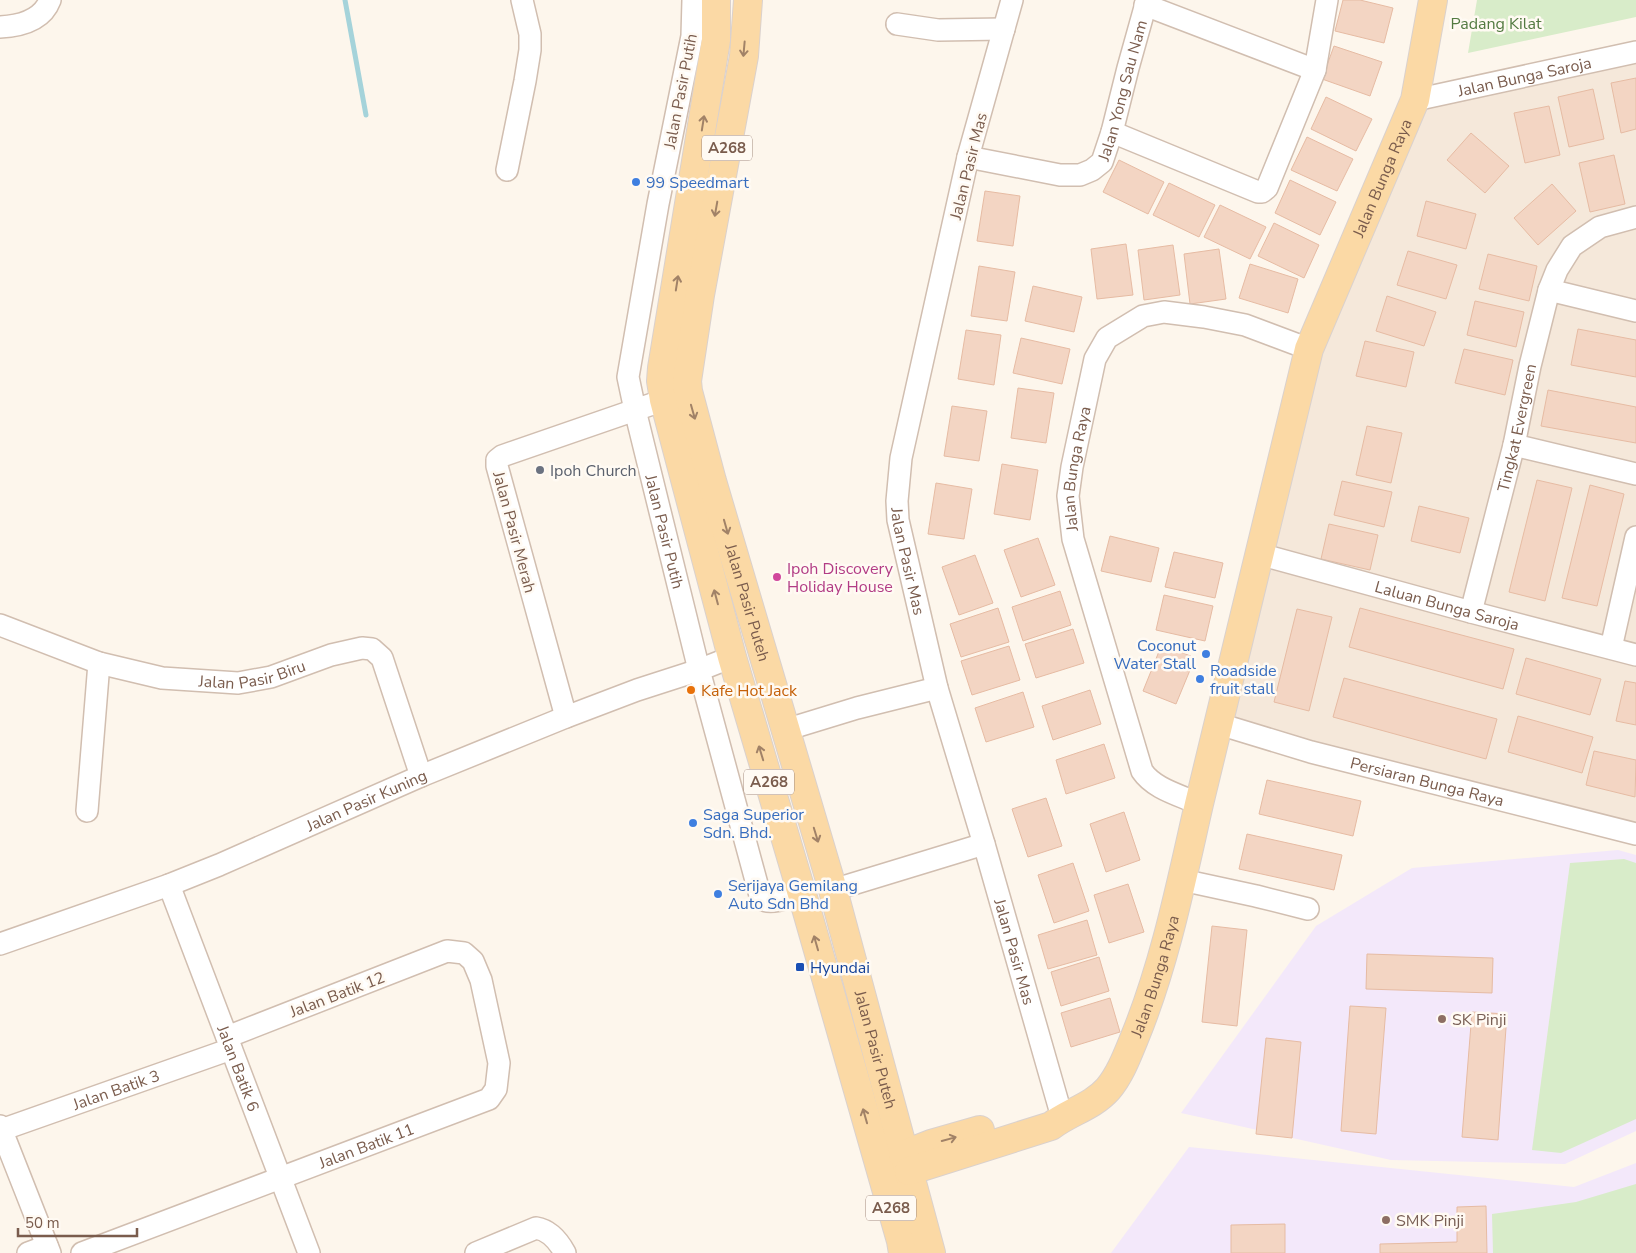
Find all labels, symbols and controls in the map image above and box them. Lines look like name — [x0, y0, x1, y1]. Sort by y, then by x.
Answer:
park label: Padang Kilat — [1450, 13, 1542, 35]
street label: Jalan Yong Sau Nam — [1093, 18, 1153, 165]
street label: Jalan Pasir Putih — [659, 32, 703, 152]
one-way arrow — [740, 40, 749, 56]
street label: Jalan Bunga Saroja — [1455, 52, 1594, 103]
street label: Jalan Pasir Mas — [945, 110, 993, 223]
one-way arrow — [698, 115, 708, 131]
street label: Jalan Bunga Raya — [1347, 116, 1418, 242]
road number: A268 — [702, 136, 752, 160]
place label: 99 Speedmart — [646, 172, 749, 194]
marker: 99 Speedmart — [630, 176, 642, 188]
one-way arrow — [711, 200, 721, 216]
one-way arrow — [672, 275, 682, 291]
street label: Tingkat Evergreen — [1492, 362, 1542, 494]
one-way arrow — [689, 403, 698, 419]
street label: Jalan Bunga Raya — [1058, 404, 1097, 533]
place label: Ipoh Church — [550, 460, 636, 482]
marker: Ipoh Church — [534, 464, 546, 476]
street label: Jalan Pasir Merah — [487, 468, 541, 595]
street label: Jalan Pasir Putih — [639, 471, 689, 591]
street label: Jalan Pasir Mas — [885, 506, 930, 617]
one-way arrow — [721, 519, 731, 535]
street label: Jalan Pasir Puteh — [719, 540, 775, 664]
place label: Ipoh Discovery Holiday House — [787, 558, 894, 598]
marker: Ipoh Discovery Holiday House — [771, 571, 783, 583]
street label: Laluan Bunga Saroja — [1372, 576, 1521, 636]
one-way arrow — [711, 589, 720, 605]
place label: Coconut Water Stall — [1114, 635, 1196, 675]
marker: Coconut Water Stall — [1200, 648, 1212, 660]
street label: Jalan Pasir Biru — [197, 655, 309, 695]
place label: Roadside fruit stall — [1210, 660, 1276, 700]
marker: Roadside fruit stall — [1194, 673, 1206, 685]
place label: Kafe Hot Jack — [701, 680, 798, 702]
marker: Kafe Hot Jack — [685, 684, 697, 696]
one-way arrow — [755, 746, 765, 762]
street label: Persiaran Bunga Raya — [1348, 752, 1506, 812]
street label: Jalan Pasir Kuning — [302, 765, 430, 838]
road number: A268 — [744, 770, 794, 794]
place label: Saga Superior Sdn. Bhd. — [703, 804, 804, 844]
marker: Saga Superior Sdn. Bhd. — [687, 817, 699, 829]
one-way arrow — [811, 826, 821, 842]
place label: Serijaya Gemilang Auto Sdn Bhd — [728, 875, 858, 915]
marker: Serijaya Gemilang Auto Sdn Bhd — [712, 888, 724, 900]
street label: Jalan Pasir Mas — [988, 895, 1039, 1008]
street label: Jalan Bunga Raya — [1125, 913, 1185, 1042]
one-way arrow — [811, 935, 820, 951]
place label: Hyundai — [810, 957, 870, 979]
marker: Hyundai — [794, 961, 806, 973]
street label: Jalan Batik 12 — [286, 967, 388, 1023]
street label: Jalan Pasir Puteh — [848, 987, 902, 1111]
place label: SK Pinji — [1452, 1009, 1506, 1031]
marker: SK Pinji — [1436, 1013, 1448, 1025]
street label: Jalan Batik 6 — [211, 1021, 264, 1115]
street label: Jalan Batik 3 — [69, 1065, 163, 1116]
one-way arrow — [859, 1109, 869, 1125]
street label: Jalan Batik 11 — [315, 1118, 417, 1175]
one-way arrow — [941, 1133, 957, 1143]
road number: A268 — [866, 1196, 916, 1220]
scale bar — [18, 1206, 136, 1238]
place label: SMK Pinji — [1396, 1210, 1464, 1232]
text: 50 m — [25, 1213, 60, 1233]
marker: SMK Pinji — [1380, 1214, 1392, 1226]

